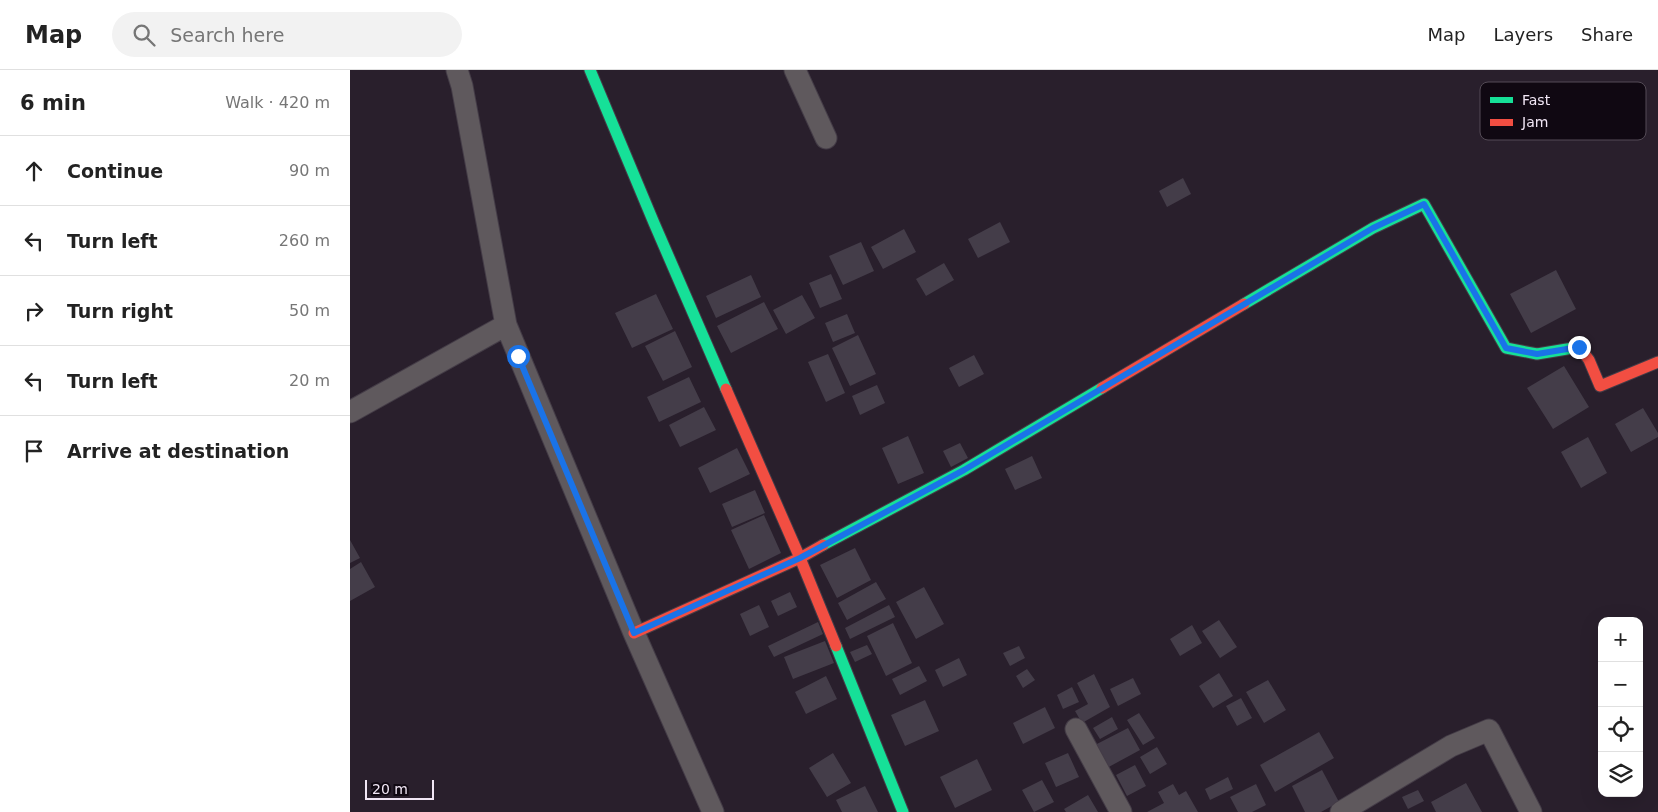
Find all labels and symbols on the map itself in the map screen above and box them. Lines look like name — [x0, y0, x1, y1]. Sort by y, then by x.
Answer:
legend — [1480, 82, 1646, 140]
text: Fast — [1522, 92, 1551, 108]
text: Jam — [1521, 114, 1548, 130]
route end — [1568, 336, 1591, 359]
route start — [507, 345, 530, 368]
scale bar — [365, 777, 434, 800]

